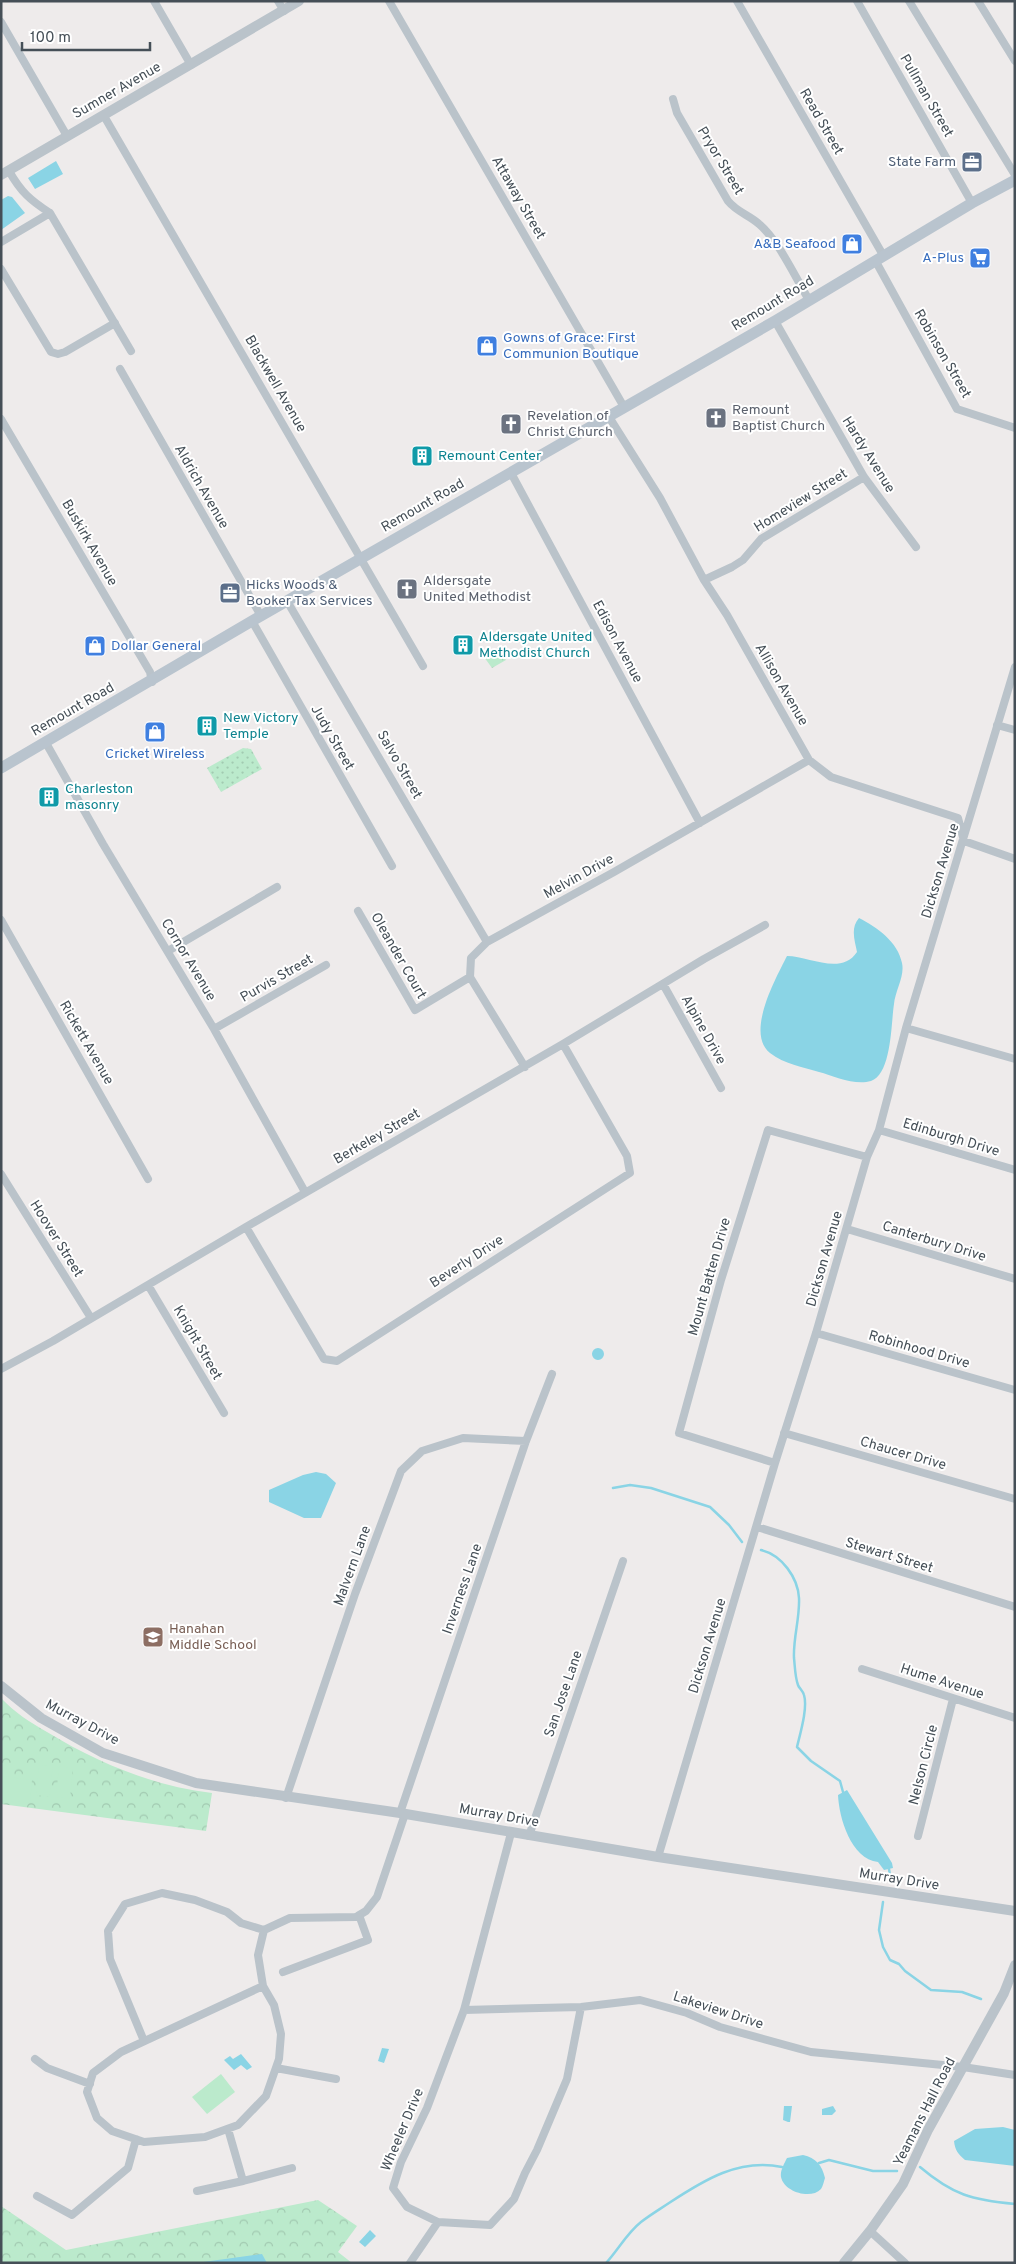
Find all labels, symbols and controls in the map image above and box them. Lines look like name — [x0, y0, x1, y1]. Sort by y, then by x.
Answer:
scale bar — [22, 20, 150, 52]
text: 100 m — [30, 29, 71, 48]
street label: Pullman Street — [895, 51, 957, 141]
street label: Sumner Avenue — [70, 59, 164, 123]
street label: Read Street — [795, 86, 847, 158]
street label: Pryor Street — [693, 124, 747, 198]
office icon: State Farm — [960, 150, 984, 174]
street label: Attaway Street — [487, 153, 549, 243]
place label: State Farm — [888, 154, 956, 171]
shop icon: A&B Seafood — [840, 232, 864, 256]
place label: A&B Seafood — [754, 236, 836, 253]
supermarket icon: A-Plus — [968, 246, 992, 270]
place label: A-Plus — [922, 250, 964, 267]
street label: Remount Road — [729, 273, 817, 335]
street label: Robinson Street — [910, 306, 974, 402]
place label: Gowns of Grace: First Communion Boutique — [503, 330, 639, 363]
street label: Blackwell Avenue — [240, 333, 310, 435]
shop icon: Gowns of Grace: First Communion Boutique — [475, 334, 499, 358]
place label: Remount Baptist Church — [732, 402, 825, 435]
church icon: Remount Baptist Church — [704, 406, 728, 430]
place label: Revelation of Christ Church — [527, 408, 613, 441]
church icon: Revelation of Christ Church — [499, 412, 523, 436]
street label: Hardy Avenue — [838, 414, 898, 496]
street label: Aldrich Avenue — [170, 442, 232, 532]
building icon: Remount Center — [410, 444, 434, 468]
place label: Remount Center — [438, 448, 542, 465]
street label: Homeview Street — [751, 465, 851, 537]
street label: Remount Road — [378, 475, 468, 537]
street label: Buskirk Avenue — [57, 497, 121, 589]
place label: Aldersgate United Methodist — [423, 573, 531, 606]
place label: Hicks Woods & Booker Tax Services — [246, 577, 373, 610]
church icon: Aldersgate United Methodist — [395, 577, 419, 601]
office icon: Hicks Woods & Booker Tax Services — [218, 581, 242, 605]
street label: Edison Avenue — [588, 598, 646, 686]
place label: Aldersgate United Methodist Church — [479, 629, 592, 662]
building icon: Aldersgate United Methodist Church — [451, 633, 475, 657]
shop icon: Dollar General — [83, 634, 107, 658]
place label: Dollar General — [111, 638, 201, 655]
street label: Allison Avenue — [751, 641, 811, 729]
street label: Remount Road — [28, 679, 118, 741]
street label: Judy Street — [306, 702, 358, 774]
place label: New Victory Temple — [223, 710, 299, 743]
building icon: New Victory Temple — [195, 714, 219, 738]
shop icon: Cricket Wireless — [143, 720, 167, 744]
street label: Salvo Street — [373, 728, 425, 802]
place label: Cricket Wireless — [105, 746, 205, 763]
place label: Charleston masonry — [65, 781, 133, 814]
building icon: Charleston masonry — [37, 785, 61, 809]
street label: Dickson Avenue — [918, 821, 964, 921]
street label: Melvin Drive — [541, 851, 617, 903]
street label: Oleander Court — [366, 910, 430, 1002]
street label: Cornor Avenue — [157, 916, 219, 1004]
street label: Purvis Street — [238, 951, 316, 1007]
street label: Alpine Drive — [677, 992, 729, 1068]
street label: Rickett Avenue — [55, 998, 117, 1088]
street label: Berkeley Street — [331, 1105, 423, 1169]
street label: Edinburgh Drive — [901, 1115, 1001, 1161]
street label: Hoover Street — [26, 1197, 86, 1281]
street label: Dickson Avenue — [803, 1209, 847, 1309]
street label: Mount Batten Drive — [685, 1216, 735, 1338]
street label: Canterbury Drive — [880, 1218, 988, 1266]
street label: Beverly Drive — [427, 1232, 507, 1292]
street label: Knight Street — [169, 1303, 225, 1383]
street label: Robinhood Drive — [866, 1327, 972, 1373]
street label: Chaucer Drive — [858, 1434, 948, 1474]
street label: Malvern Lane — [331, 1524, 375, 1608]
street label: Stewart Street — [843, 1535, 935, 1577]
street label: Inverness Lane — [440, 1541, 486, 1637]
street label: Dickson Avenue — [685, 1596, 731, 1696]
place label: Hanahan Middle School — [169, 1621, 257, 1654]
school or university icon: Hanahan Middle School — [141, 1625, 165, 1649]
street label: San Jose Lane — [541, 1648, 587, 1740]
street label: Hume Avenue — [898, 1660, 986, 1704]
street label: Murray Drive — [42, 1696, 122, 1750]
street label: Nelson Circle — [906, 1723, 942, 1807]
street label: Murray Drive — [458, 1801, 540, 1831]
street label: Murray Drive — [858, 1865, 940, 1895]
street label: Lakeview Drive — [671, 1988, 765, 2034]
street label: Yeamans Hall Road — [890, 2055, 960, 2169]
street label: Wheeler Drive — [378, 2086, 428, 2174]

